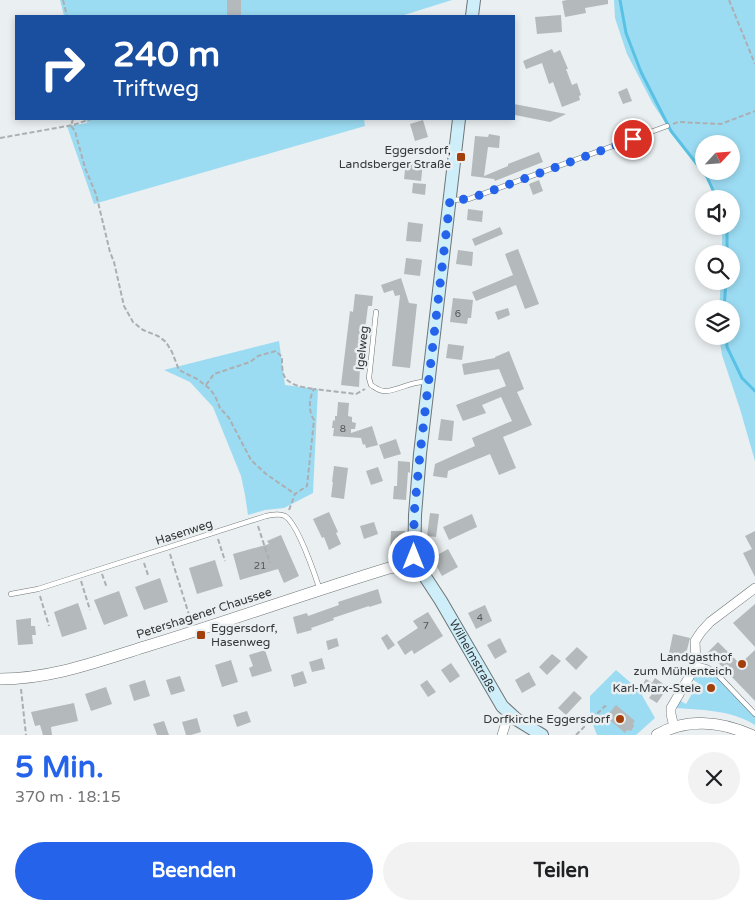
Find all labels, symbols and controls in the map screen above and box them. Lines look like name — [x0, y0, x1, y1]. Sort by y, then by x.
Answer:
text: 240 m — [113, 34, 220, 76]
icon: right — [30, 35, 95, 100]
text: Triftweg — [113, 76, 199, 102]
pin — [612, 118, 654, 160]
icon: arrive — [619, 125, 647, 153]
north arrow — [695, 135, 740, 180]
map controls — [695, 135, 740, 345]
place label: Eggersdorf, Landsberger Straße — [339, 143, 451, 171]
marker: Eggersdorf, Landsberger Straße — [455, 151, 467, 163]
button: sound — [695, 190, 740, 235]
button: search — [695, 245, 740, 290]
button: layers — [695, 300, 740, 345]
house number: 6 — [455, 308, 461, 320]
street label: Igelweg — [353, 325, 371, 371]
house number: 8 — [340, 423, 346, 435]
street label: Hasenweg — [154, 516, 214, 548]
position arrow — [387, 530, 439, 582]
house number: 21 — [254, 560, 266, 572]
street label: Petershagener Chaussee — [135, 584, 274, 641]
house number: 4 — [477, 612, 483, 624]
street label: Wilhelmstraße — [446, 617, 500, 695]
house number: 7 — [423, 620, 429, 632]
place label: Eggersdorf, Hasenweg — [211, 621, 278, 649]
marker: Eggersdorf, Hasenweg — [195, 629, 207, 641]
place label: Landgasthof zum Mühlenteich — [634, 650, 732, 678]
marker: Landgasthof zum Mühlenteich — [736, 658, 748, 670]
place label: Karl-Marx-Stele — [612, 681, 701, 695]
marker: Karl-Marx-Stele — [705, 682, 717, 694]
place label: Dorfkirche Eggersdorf — [483, 712, 610, 726]
marker: Dorfkirche Eggersdorf — [614, 713, 626, 725]
text: 5 Min. — [15, 749, 104, 786]
button: close — [688, 752, 740, 804]
text: 370 m · 18:15 — [15, 787, 121, 807]
button: Beenden — [15, 842, 373, 900]
button: Teilen — [383, 842, 740, 900]

